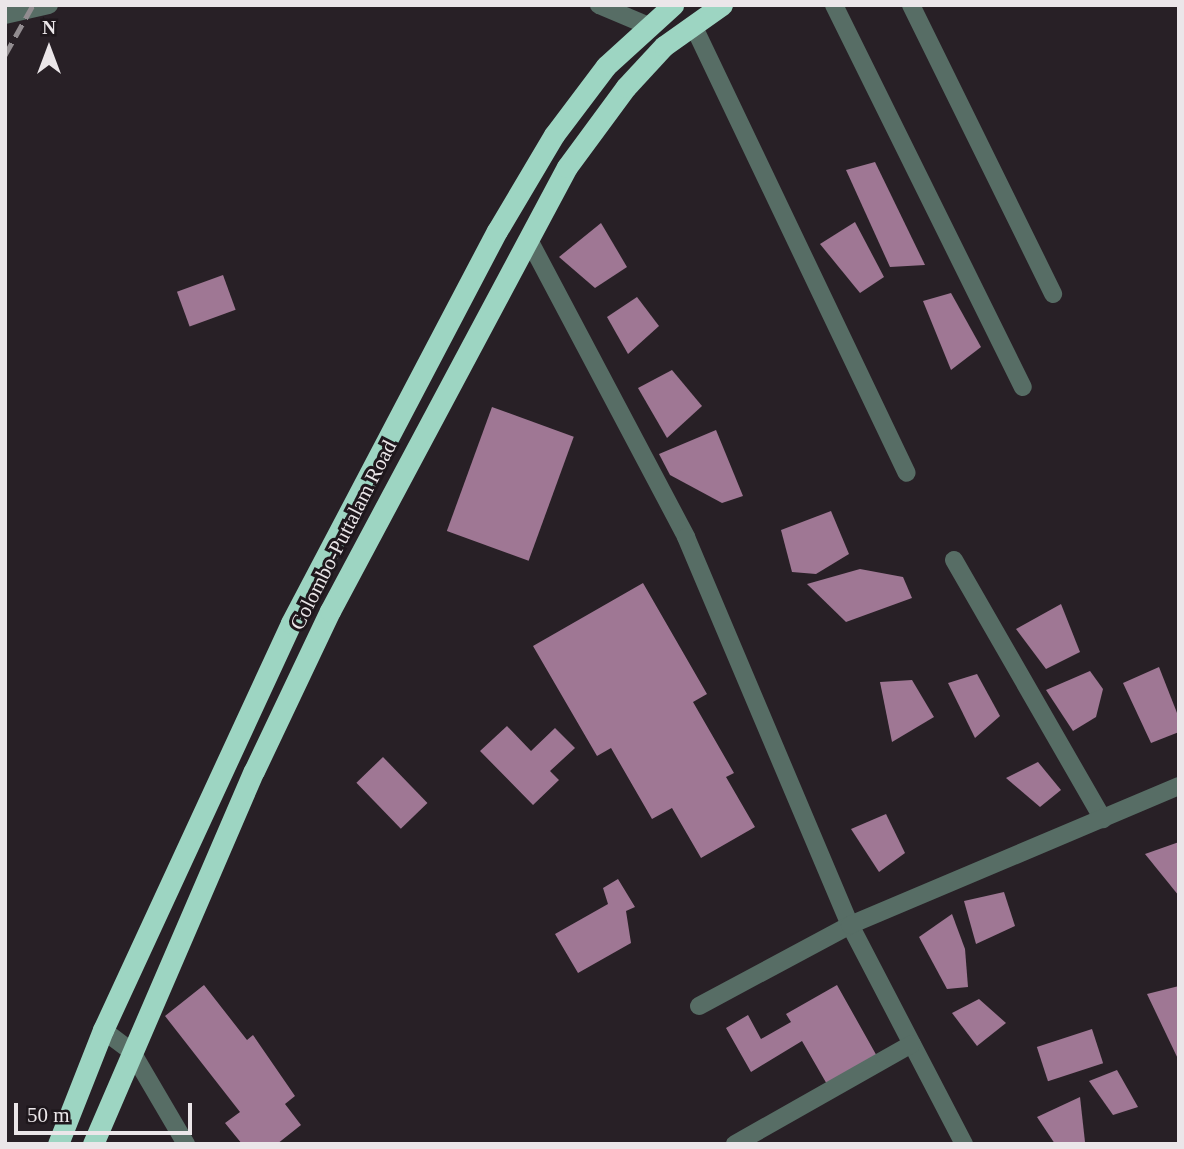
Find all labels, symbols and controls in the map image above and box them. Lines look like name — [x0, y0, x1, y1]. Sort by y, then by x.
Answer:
north arrow — [14, 14, 84, 84]
text: N — [42, 17, 56, 38]
street label: Colombo-Puttalam Road — [284, 436, 402, 634]
scale bar — [18, 1090, 196, 1134]
text: 50 m — [27, 1103, 70, 1127]

